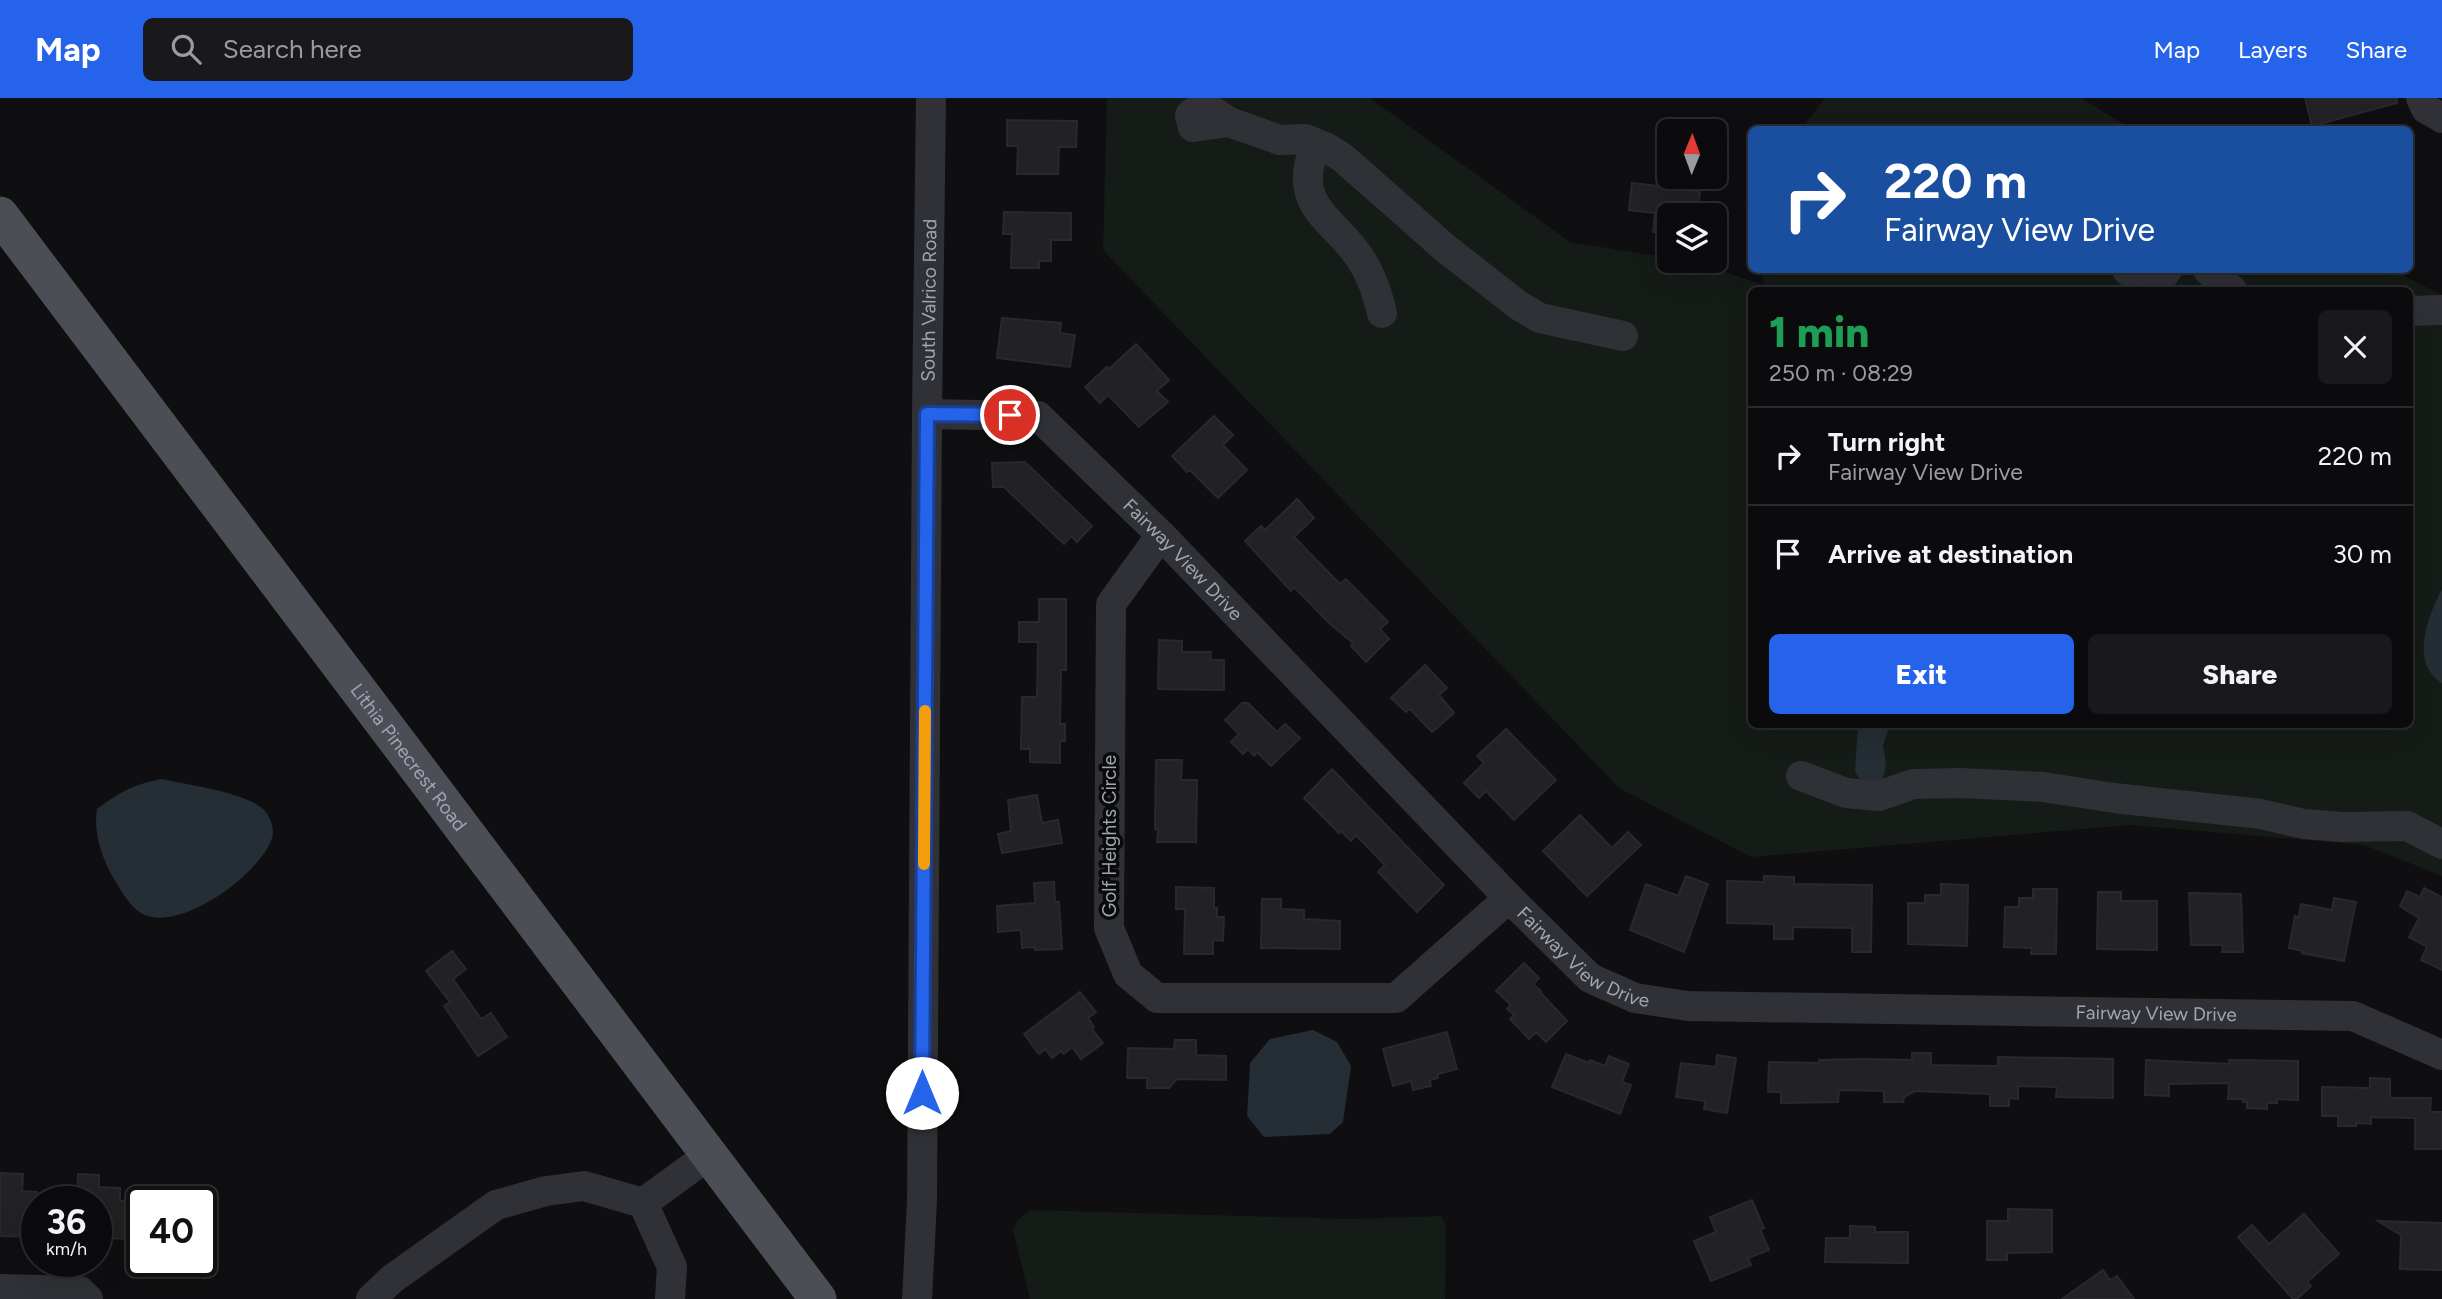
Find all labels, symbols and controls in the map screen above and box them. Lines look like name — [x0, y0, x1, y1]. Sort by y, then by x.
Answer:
search box — [143, 18, 633, 81]
text: Map — [35, 30, 101, 69]
icon: search — [167, 30, 205, 68]
text: Search here — [223, 33, 362, 65]
text: Map — [2153, 35, 2200, 64]
text: Layers — [2238, 35, 2307, 64]
text: Share — [2345, 35, 2407, 64]
north arrow — [1657, 119, 1727, 189]
map controls — [1657, 119, 1727, 273]
text: 220 m — [1884, 151, 2027, 210]
icon: right — [1769, 154, 1860, 245]
button: layers — [1657, 203, 1727, 273]
text: Fairway View Drive — [1884, 211, 2155, 249]
street label: South Valrico Road — [916, 219, 941, 382]
text: 1 min — [1769, 307, 1869, 358]
button: close — [2318, 310, 2392, 384]
text: 250 m · 08:29 — [1769, 359, 1913, 387]
pin — [980, 385, 1040, 445]
icon: arrive — [991, 396, 1029, 434]
text: Turn right — [1828, 426, 1945, 458]
icon: right — [1769, 437, 1807, 475]
text: 220 m — [2318, 440, 2392, 472]
text: Fairway View Drive — [1828, 458, 2023, 486]
street label: Fairway View Drive — [1119, 494, 1248, 625]
icon: arrive — [1769, 535, 1807, 573]
text: Arrive at destination — [1828, 538, 2073, 570]
text: 30 m — [2333, 538, 2392, 570]
button: Exit — [1769, 634, 2074, 714]
button: Share — [2088, 634, 2392, 714]
street label: Lithia Pinecrest Road — [346, 679, 472, 835]
street label: Golf Heights Circle — [1098, 755, 1121, 917]
street label: Fairway View Drive — [1513, 901, 1651, 1012]
street label: Fairway View Drive — [2076, 1000, 2237, 1026]
position arrow — [885, 1056, 959, 1130]
speed limit sign: 40 — [126, 1186, 217, 1277]
text: 36 — [47, 1201, 86, 1243]
text: km/h — [46, 1238, 87, 1260]

